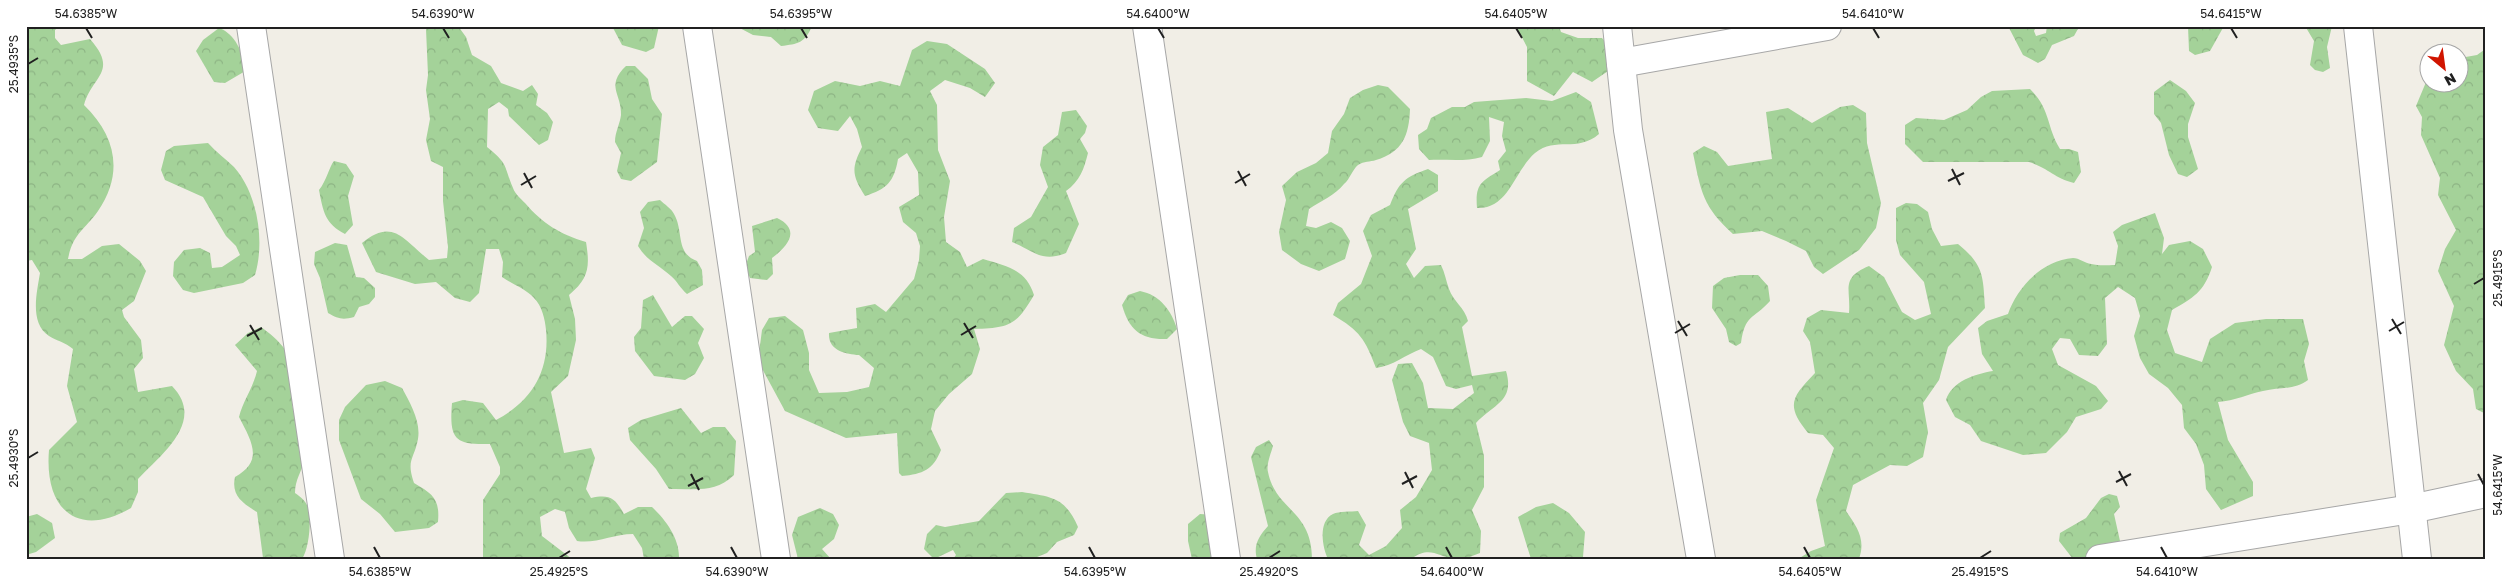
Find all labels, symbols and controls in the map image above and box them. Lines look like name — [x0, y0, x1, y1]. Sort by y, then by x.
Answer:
text: 54.6385°W — [55, 6, 118, 21]
text: 54.6390°W — [411, 6, 475, 21]
text: 54.6395°W — [770, 6, 833, 21]
text: 54.6400°W — [1126, 6, 1190, 21]
text: 54.6405°W — [1484, 6, 1548, 21]
text: 54.6410°W — [1842, 6, 1904, 21]
text: 54.6415°W — [2200, 6, 2262, 21]
text: 25.4935°S — [6, 34, 21, 93]
north arrow — [2420, 42, 2470, 92]
text: N — [2442, 70, 2459, 90]
text: 25.4915°S — [2490, 249, 2505, 307]
text: 25.4930°S — [6, 428, 21, 487]
text: 54.6415°W — [2490, 454, 2505, 516]
text: 54.6385°W — [349, 564, 412, 579]
text: 25.4925°S — [530, 564, 589, 579]
text: 54.6390°W — [705, 564, 769, 579]
text: 54.6395°W — [1064, 564, 1127, 579]
text: 25.4920°S — [1240, 564, 1299, 579]
text: 54.6400°W — [1420, 564, 1484, 579]
text: 54.6405°W — [1778, 564, 1842, 579]
text: 25.4915°S — [1951, 564, 2009, 579]
text: 54.6410°W — [2136, 564, 2198, 579]

